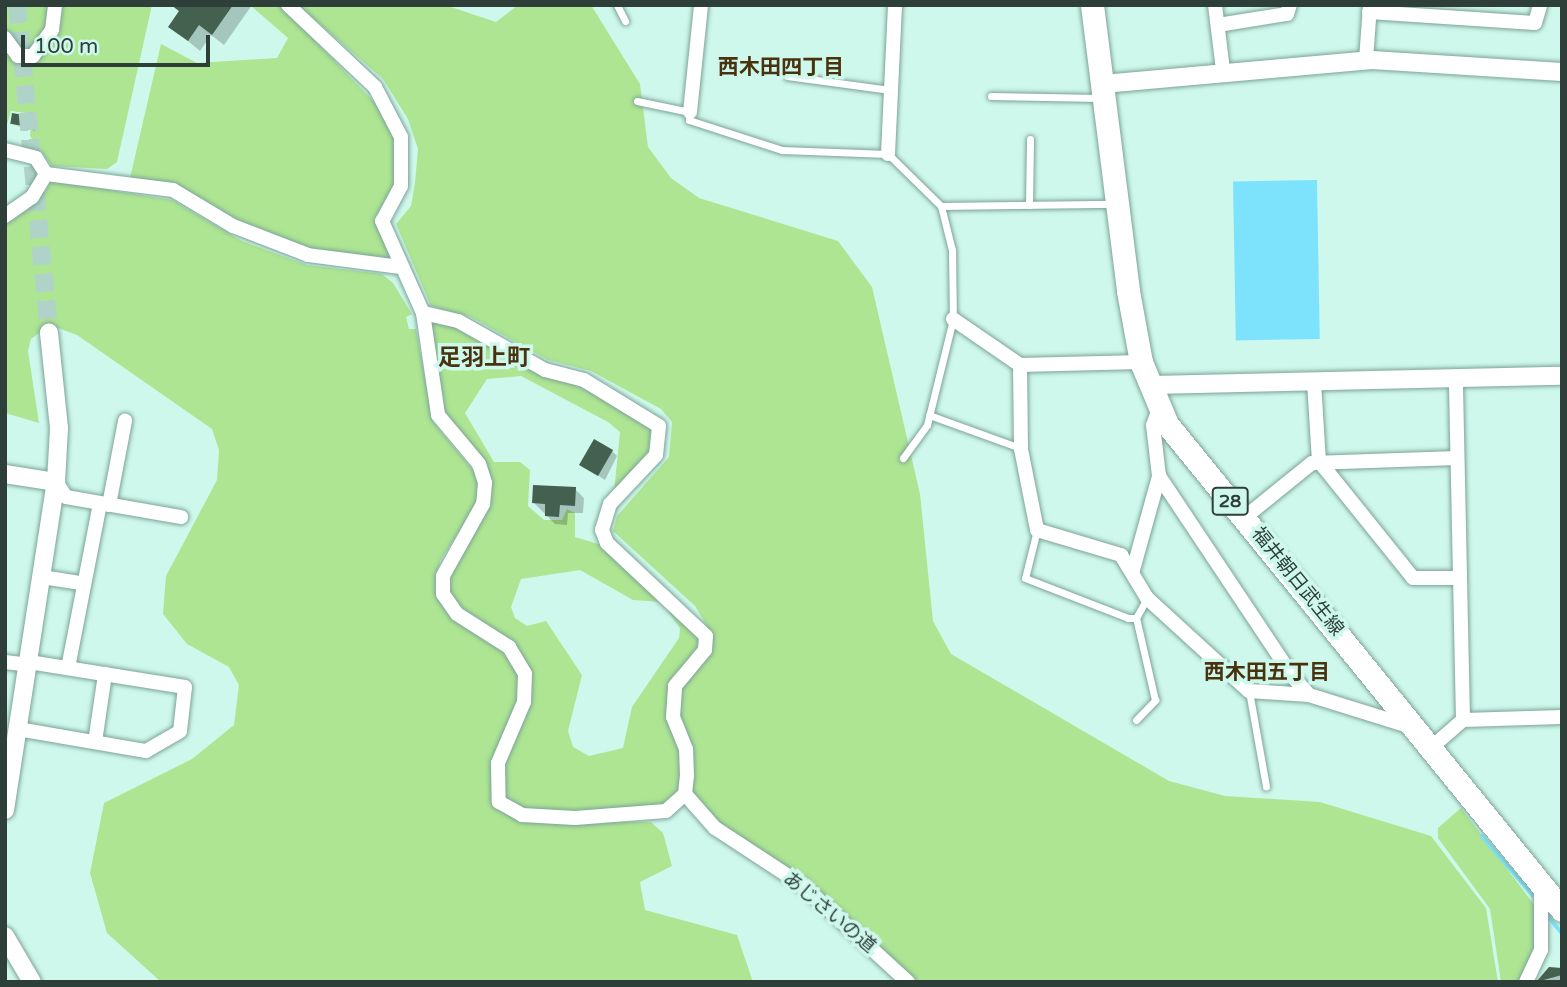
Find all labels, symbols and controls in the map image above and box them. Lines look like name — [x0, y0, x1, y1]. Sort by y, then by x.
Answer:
scale bar — [24, 21, 214, 65]
text: 100 m — [34, 34, 98, 59]
district label: 西木田四丁目 — [718, 55, 844, 81]
district label: 足羽上町 — [438, 344, 530, 372]
road number: 28 — [1211, 486, 1249, 516]
street label: 福井朝日武生線 — [1246, 523, 1348, 641]
district label: 西木田五丁目 — [1204, 660, 1330, 686]
street label: あじさいの道 — [778, 868, 880, 958]

